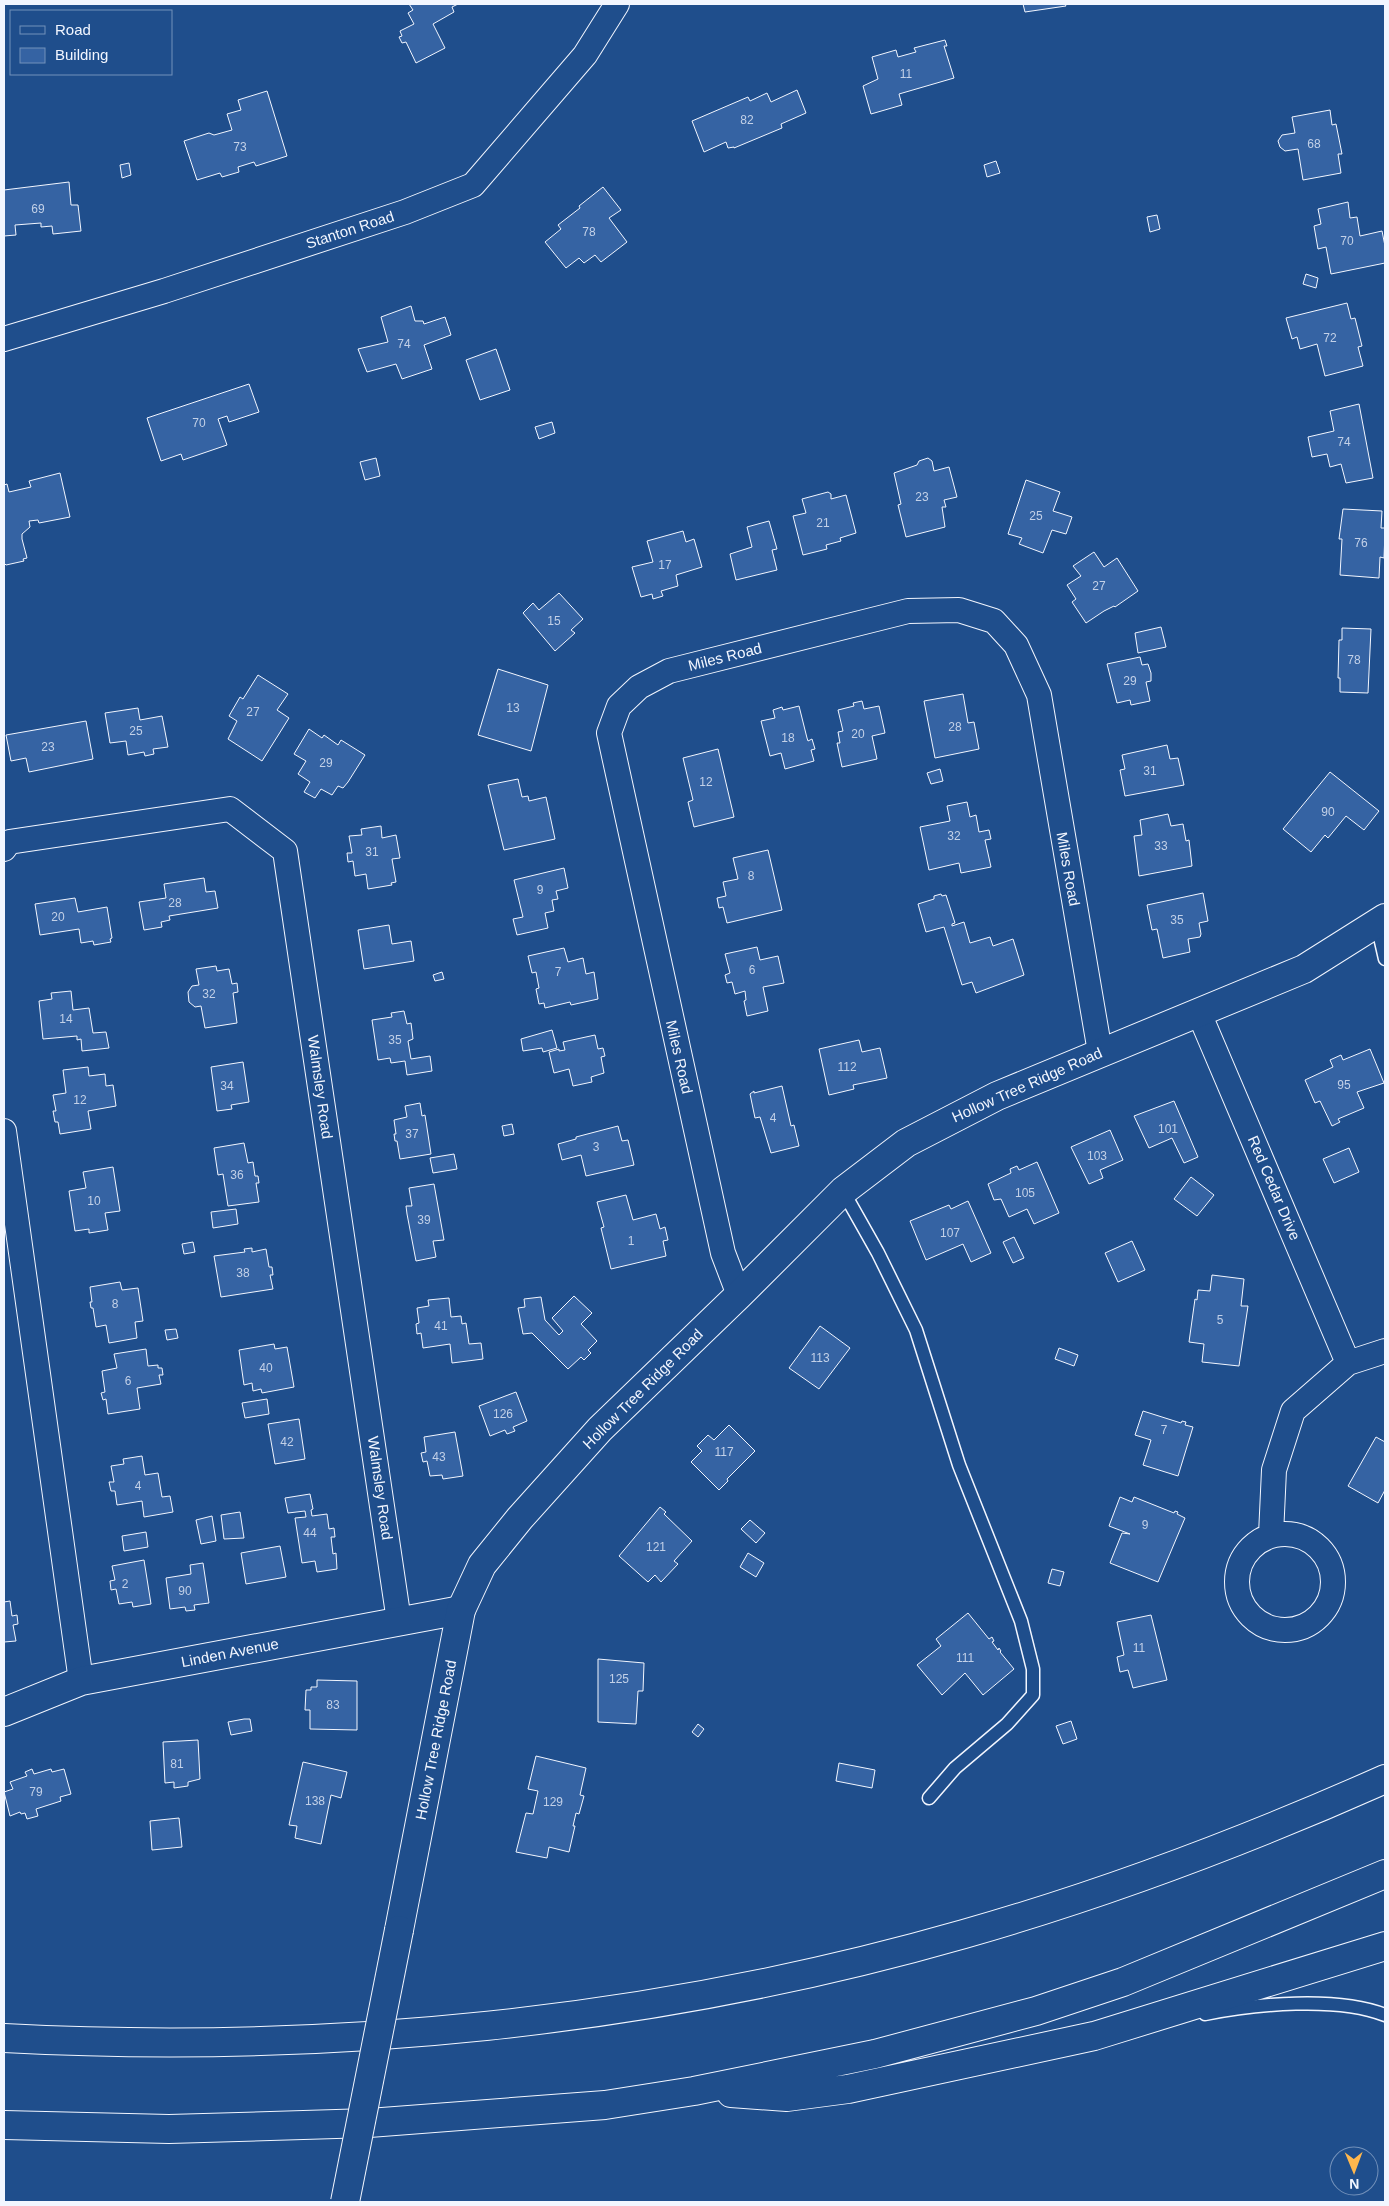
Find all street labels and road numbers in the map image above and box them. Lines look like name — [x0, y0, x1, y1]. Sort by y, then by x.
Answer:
street label: Stanton Road — [304, 207, 396, 252]
street label: Miles Road — [686, 639, 763, 674]
street label: Miles Road — [1054, 830, 1083, 907]
street label: Miles Road — [663, 1018, 696, 1095]
street label: Walmsley Road — [305, 1034, 336, 1140]
street label: Hollow Tree Ridge Road — [949, 1044, 1105, 1125]
street label: Red Cedar Drive — [1245, 1133, 1304, 1243]
street label: Hollow Tree Ridge Road — [579, 1325, 706, 1452]
street label: Walmsley Road — [365, 1435, 396, 1541]
street label: Linden Avenue — [180, 1635, 280, 1670]
street label: Hollow Tree Ridge Road — [412, 1658, 459, 1821]

